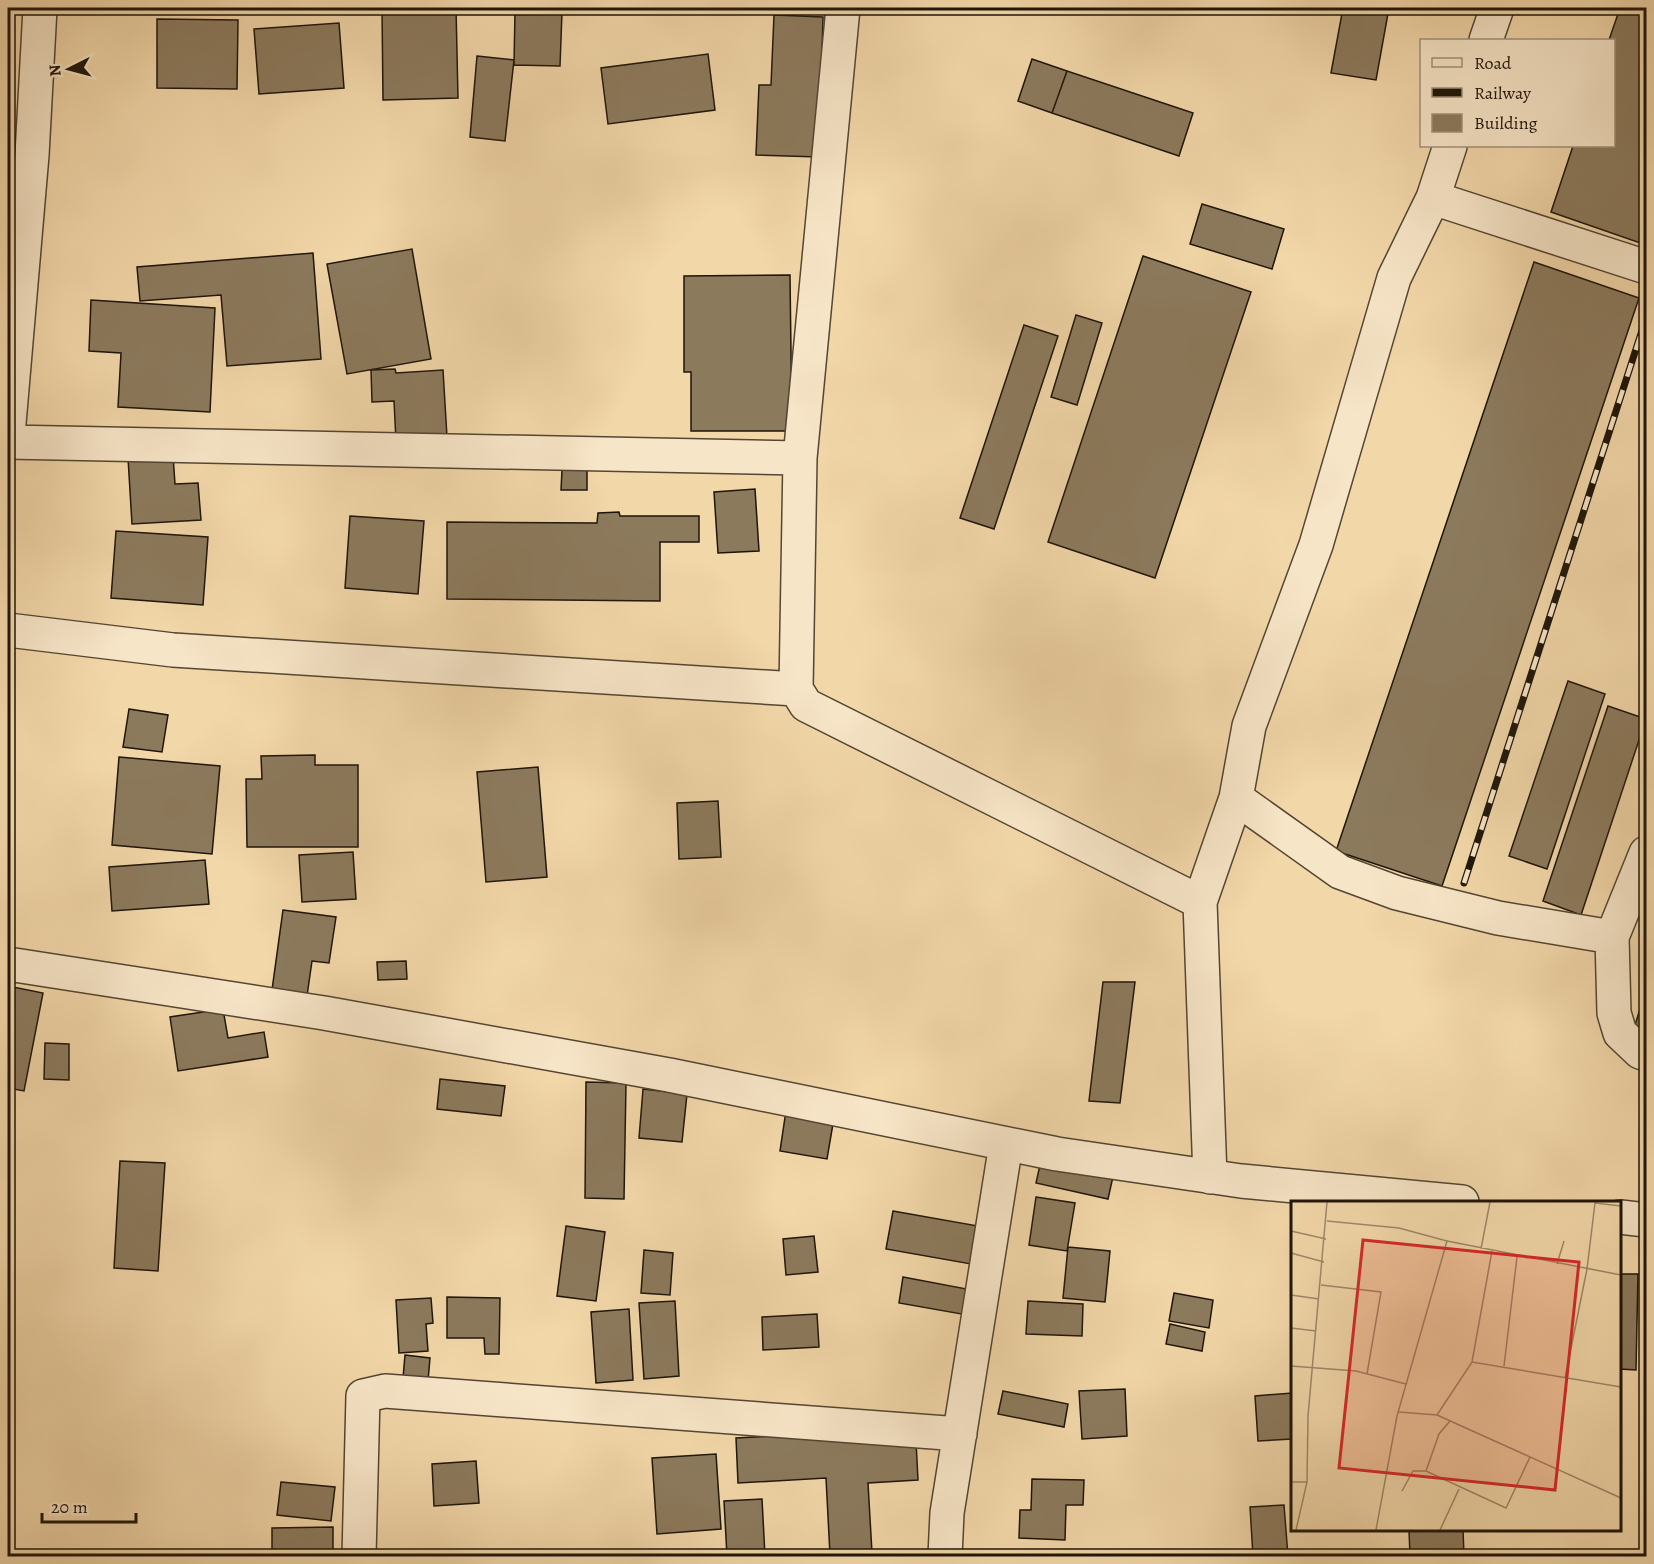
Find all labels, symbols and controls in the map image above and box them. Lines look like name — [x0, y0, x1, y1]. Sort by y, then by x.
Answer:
north arrow — [39, 39, 99, 99]
legend — [1420, 39, 1615, 147]
text: Road — [1474, 51, 1512, 75]
text: N — [43, 63, 67, 77]
text: Railway — [1474, 81, 1532, 105]
text: Building — [1474, 111, 1538, 135]
inset map — [1291, 1201, 1621, 1531]
scale bar — [42, 1486, 136, 1524]
text: 20 m — [51, 1495, 88, 1519]

